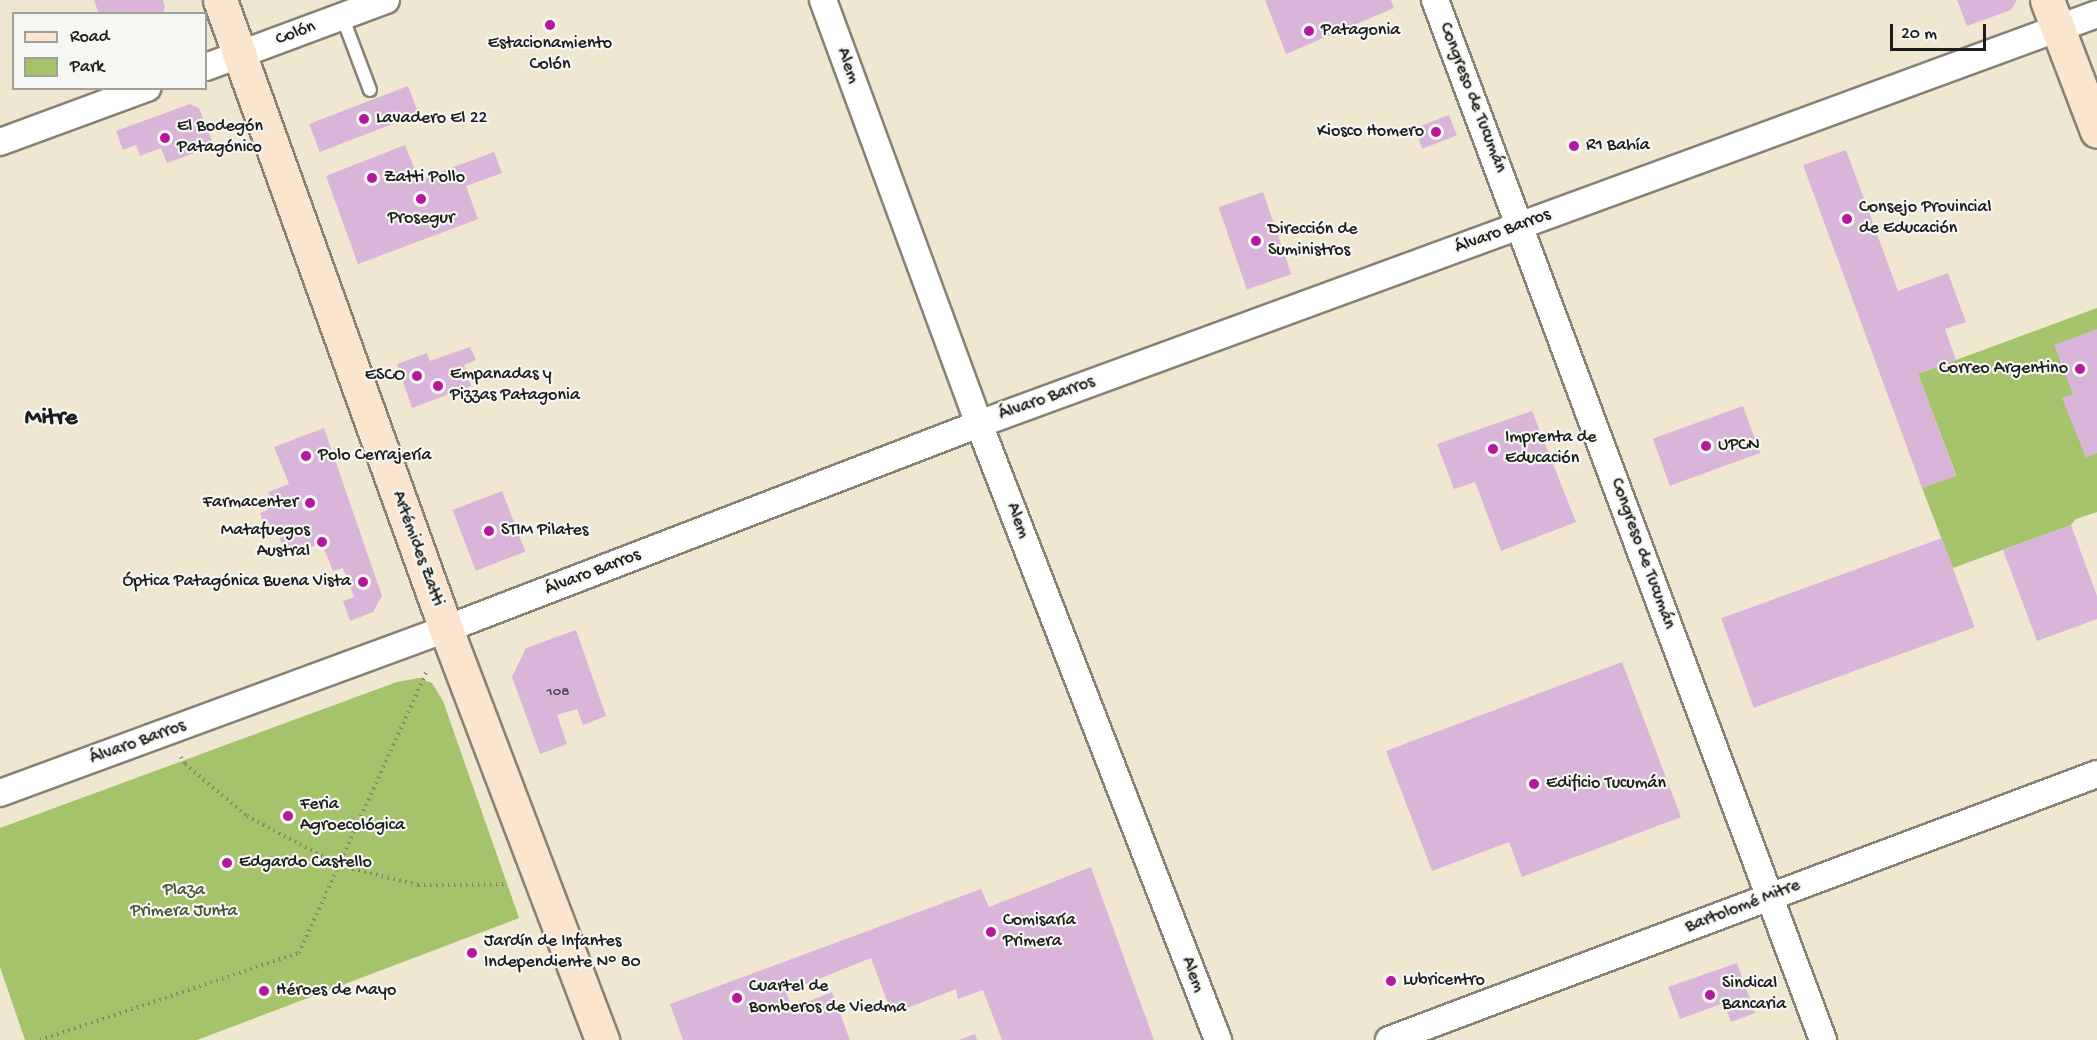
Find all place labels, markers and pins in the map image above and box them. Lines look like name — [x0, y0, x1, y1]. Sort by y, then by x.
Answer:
marker: Estacionamiento Colón — [543, 18, 557, 32]
place label: Patagonia — [1321, 20, 1400, 42]
marker: Patagonia — [1302, 24, 1316, 38]
place label: Estacionamiento Colón — [488, 34, 612, 76]
place label: Lavadero El 22 — [376, 108, 487, 130]
marker: Lavadero El 22 — [357, 112, 371, 126]
place label: El Bodegón Patagónico — [177, 117, 263, 160]
place label: Kiosco Homero — [1317, 121, 1424, 143]
marker: Kiosco Homero — [1429, 125, 1443, 139]
marker: El Bodegón Patagónico — [158, 131, 172, 145]
place label: R1 Bahía — [1586, 135, 1650, 157]
marker: R1 Bahía — [1567, 139, 1581, 153]
place label: Zatti Pollo — [384, 167, 465, 189]
marker: Zatti Pollo — [365, 171, 379, 185]
marker: Prosegur — [414, 192, 428, 206]
place label: Consejo Provincial de Educación — [1859, 198, 1991, 240]
place label: Prosegur — [388, 208, 454, 230]
marker: Consejo Provincial de Educación — [1840, 212, 1854, 226]
place label: Dirección de Suministros — [1268, 220, 1357, 262]
marker: Dirección de Suministros — [1249, 234, 1263, 248]
place label: Correo Argentino — [1939, 358, 2068, 380]
marker: Correo Argentino — [2073, 362, 2087, 376]
place label: ESCO — [365, 365, 405, 387]
place label: Empanadas y Pizzas Patagonia — [450, 365, 580, 407]
marker: ESCO — [410, 369, 424, 383]
marker: Empanadas y Pizzas Patagonia — [431, 379, 445, 393]
place label: Imprenta de Educación — [1505, 428, 1597, 470]
place label: UPCN — [1718, 435, 1760, 457]
marker: UPCN — [1699, 439, 1713, 453]
marker: Imprenta de Educación — [1486, 442, 1500, 456]
place label: Polo Cerrajería — [318, 445, 431, 467]
marker: Polo Cerrajería — [299, 449, 313, 463]
place label: Farmacenter — [203, 492, 298, 514]
marker: Farmacenter — [303, 496, 317, 510]
place label: STIM Pilates — [501, 520, 588, 542]
place label: Matafuegos Austral — [221, 521, 310, 564]
marker: STIM Pilates — [482, 524, 496, 538]
marker: Matafuegos Austral — [315, 535, 329, 549]
place label: Óptica Patagónica Buena Vista — [122, 571, 351, 593]
marker: Óptica Patagónica Buena Vista — [356, 575, 370, 589]
place label: Edificio Tucumán — [1546, 773, 1666, 795]
marker: Edificio Tucumán — [1527, 777, 1541, 791]
place label: Feria Agroecológica — [300, 795, 405, 838]
marker: Feria Agroecológica — [281, 809, 295, 823]
place label: Edgardo Castello — [239, 852, 372, 874]
marker: Edgardo Castello — [220, 856, 234, 870]
place label: Comisaría Primera — [1003, 911, 1076, 954]
marker: Comisaría Primera — [984, 925, 998, 939]
place label: Jardín de Infantes Independiente N° 80 — [484, 932, 641, 974]
marker: Jardín de Infantes Independiente N° 80 — [465, 946, 479, 960]
place label: Lubricentro — [1403, 970, 1485, 992]
marker: Lubricentro — [1384, 974, 1398, 988]
place label: Sindical Bancaria — [1722, 974, 1786, 1016]
place label: Cuartel de Bomberos de Viedma — [749, 977, 906, 1020]
place label: Héroes de Mayo — [276, 980, 396, 1002]
marker: Héroes de Mayo — [257, 984, 271, 998]
marker: Sindical Bancaria — [1703, 988, 1717, 1002]
marker: Cuartel de Bomberos de Viedma — [730, 991, 744, 1005]

